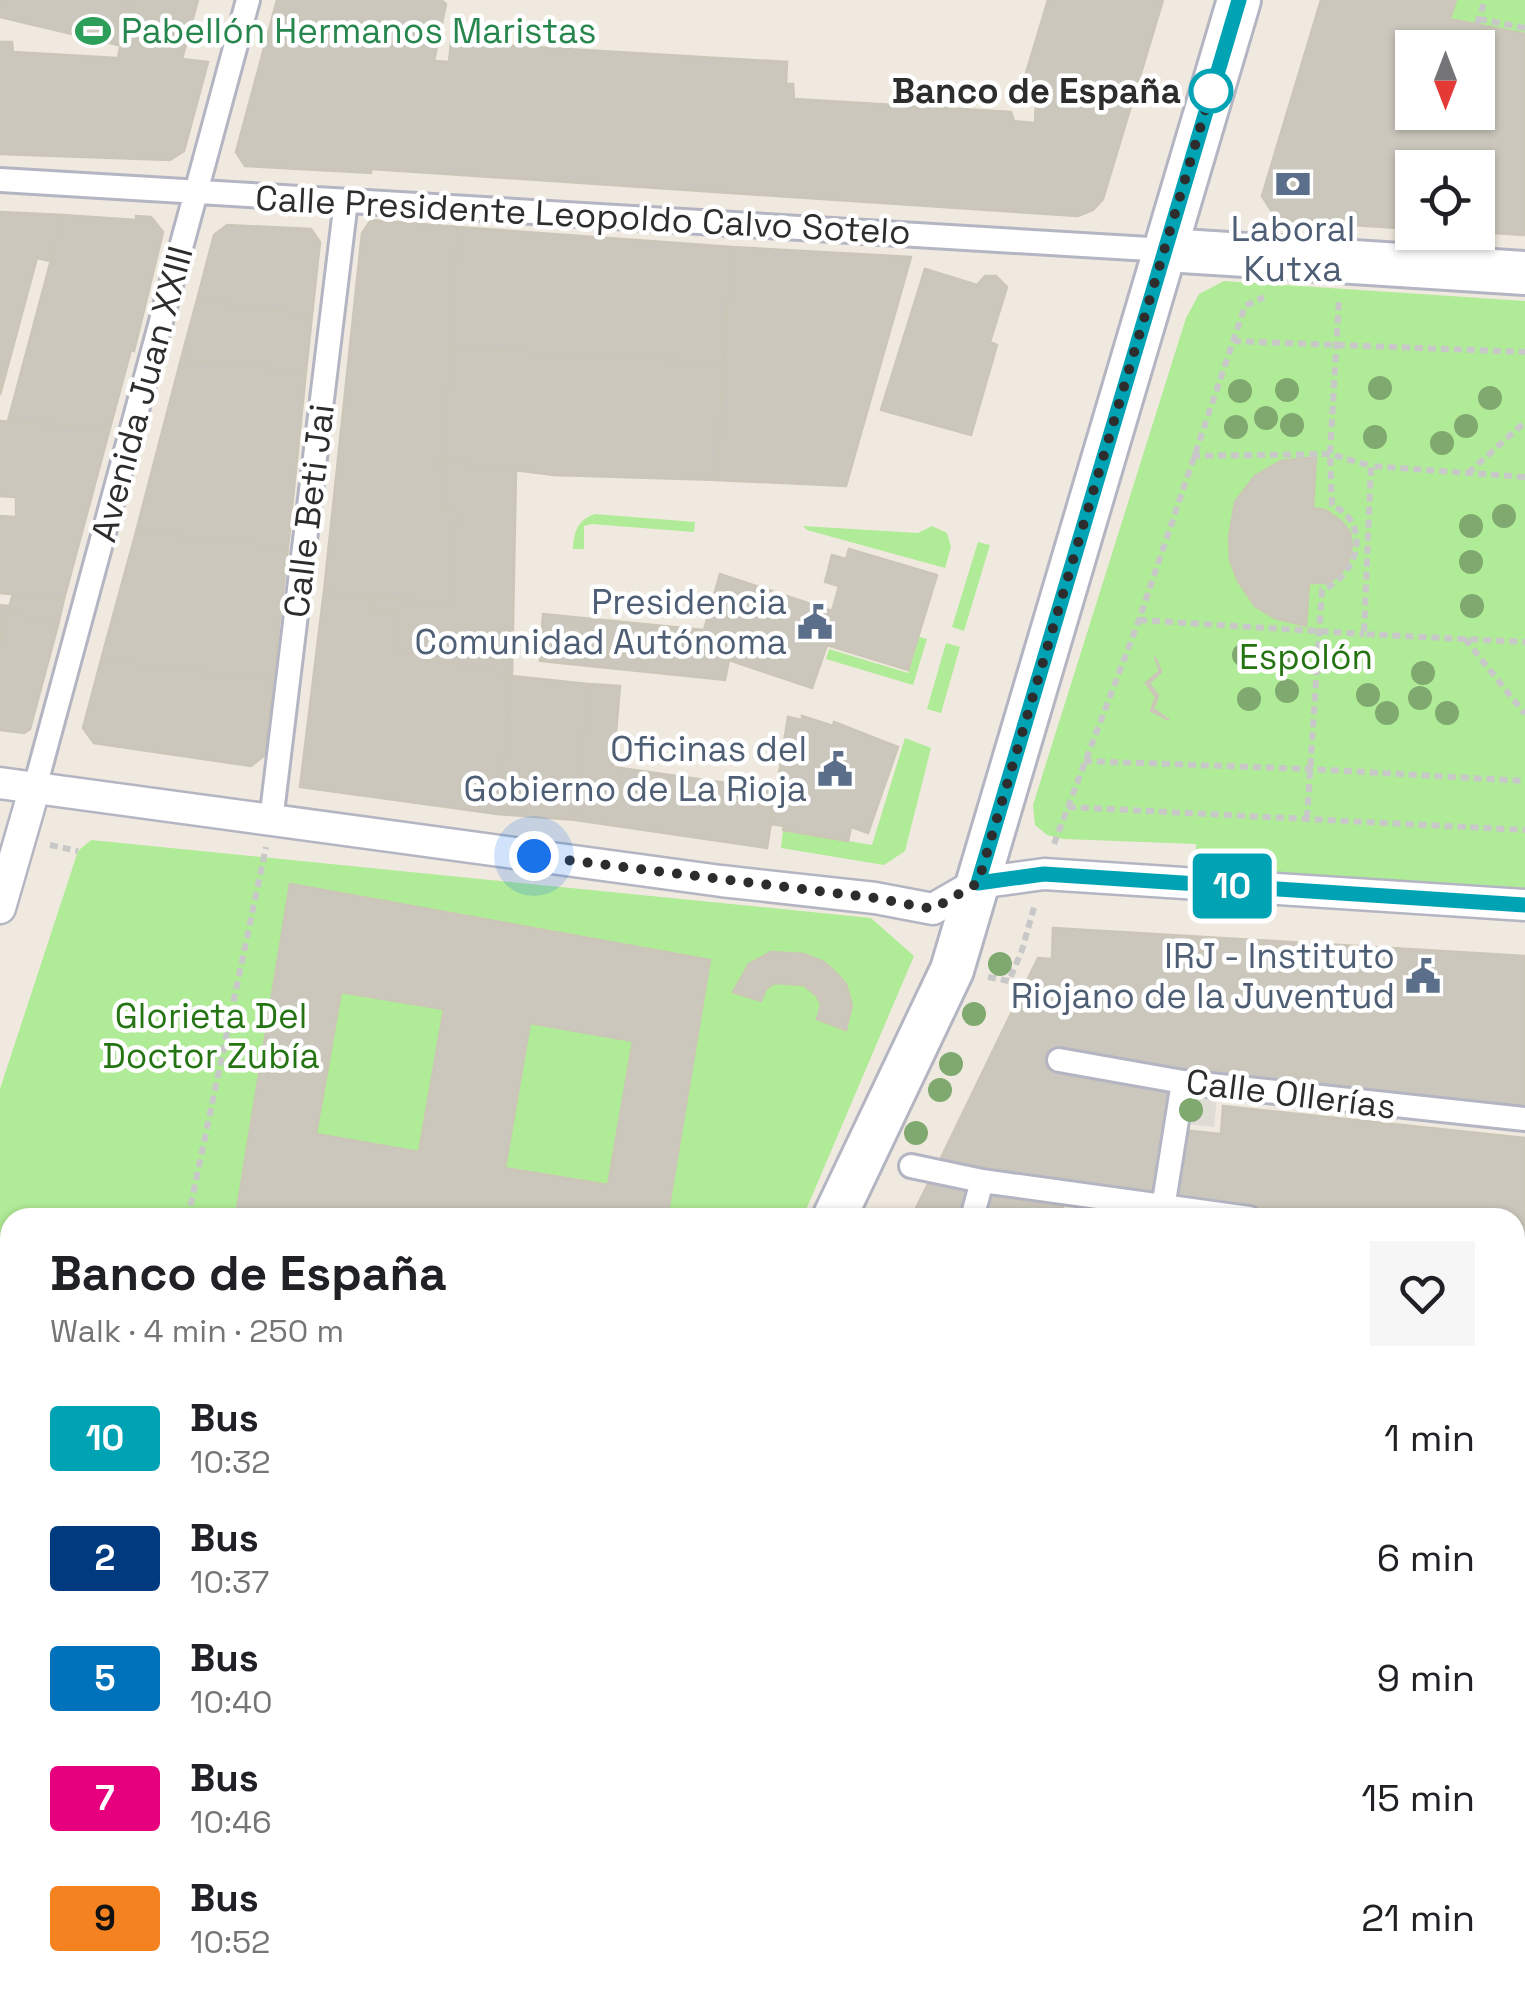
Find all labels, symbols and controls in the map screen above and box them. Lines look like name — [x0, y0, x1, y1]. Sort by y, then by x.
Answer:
place label: Pabellón Hermanos Maristas — [121, 9, 597, 53]
sports icon: Pabellón Hermanos Maristas — [74, 12, 112, 50]
north arrow — [1395, 30, 1495, 130]
map controls — [1395, 30, 1495, 250]
place label: Banco de España — [892, 69, 1181, 113]
marker: Banco de España — [1190, 70, 1232, 112]
button: locate — [1395, 150, 1495, 250]
bank icon: Laboral Kutxa — [1274, 165, 1312, 203]
street label: Calle Presidente Leopoldo Calvo Sotelo — [254, 176, 912, 254]
place label: Laboral Kutxa — [1231, 207, 1355, 291]
street label: Avenida Juan XXIII — [81, 241, 203, 547]
street label: Calle Beti Jai — [274, 402, 344, 620]
place label: Presidencia Comunidad Autónoma — [414, 580, 787, 664]
public building icon: Presidencia Comunidad Autónoma — [796, 603, 834, 641]
park label: Espolón — [1239, 635, 1373, 679]
place label: Oficinas del Gobierno de La Rioja — [464, 727, 807, 811]
public building icon: Oficinas del Gobierno de La Rioja — [816, 750, 854, 788]
your location — [509, 831, 559, 881]
line badge: 10 — [1187, 854, 1277, 918]
text: 10 — [1213, 864, 1251, 908]
place label: IRJ - Instituto Riojano de la Juventud — [1011, 934, 1395, 1018]
public building icon: IRJ - Instituto Riojano de la Juventud — [1404, 957, 1442, 995]
park label: Glorieta Del Doctor Zubía — [102, 994, 320, 1078]
street label: Calle Ollerías — [1184, 1059, 1398, 1129]
button: heart — [1370, 1241, 1475, 1346]
text: Banco de España — [50, 1243, 447, 1304]
text: Walk · 4 min · 250 m — [50, 1311, 344, 1351]
text: Bus — [190, 1394, 259, 1442]
text: 1 min — [1384, 1414, 1475, 1462]
text: 10 — [86, 1416, 124, 1460]
text: 10:32 — [190, 1442, 271, 1482]
text: Bus — [190, 1514, 259, 1562]
text: 6 min — [1377, 1534, 1475, 1582]
text: 2 — [95, 1536, 115, 1580]
text: 10:37 — [190, 1562, 269, 1602]
text: Bus — [190, 1634, 259, 1682]
text: 9 min — [1377, 1654, 1475, 1702]
text: 5 — [94, 1656, 116, 1700]
text: 10:40 — [190, 1682, 273, 1722]
text: Bus — [190, 1754, 259, 1802]
text: 15 min — [1361, 1774, 1475, 1822]
text: 7 — [95, 1776, 115, 1820]
text: 10:46 — [190, 1802, 272, 1842]
text: Bus — [190, 1874, 259, 1922]
text: 21 min — [1361, 1894, 1475, 1942]
text: 9 — [94, 1896, 116, 1940]
text: 10:52 — [190, 1922, 270, 1962]

